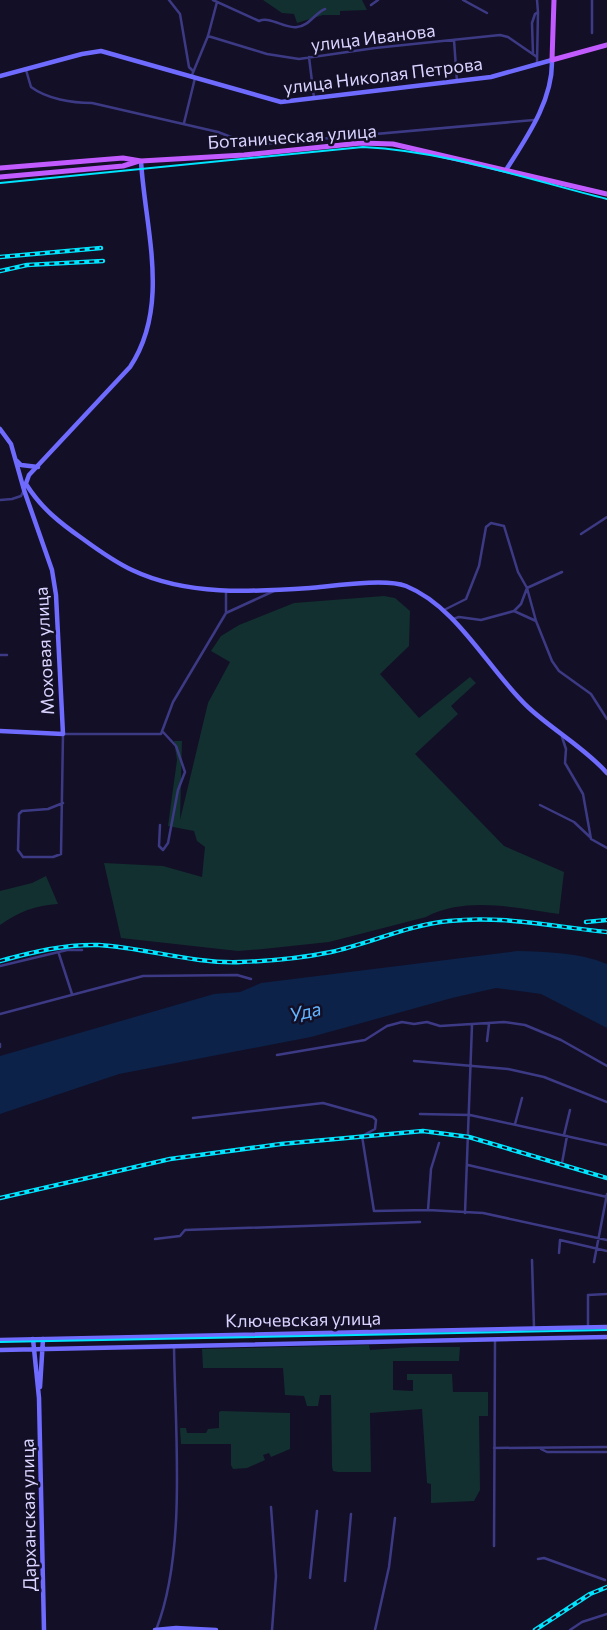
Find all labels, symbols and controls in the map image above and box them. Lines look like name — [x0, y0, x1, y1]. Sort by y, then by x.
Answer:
street label: улица Иванова — [310, 18, 436, 56]
street label: улица Николая Петрова — [282, 52, 484, 98]
street label: Ботаническая улица — [207, 119, 377, 153]
street label: Моховая улица — [30, 586, 58, 716]
water label: Уда — [287, 996, 323, 1026]
street label: Ключевская улица — [225, 1307, 381, 1331]
street label: Дарханская улица — [16, 1438, 40, 1592]

